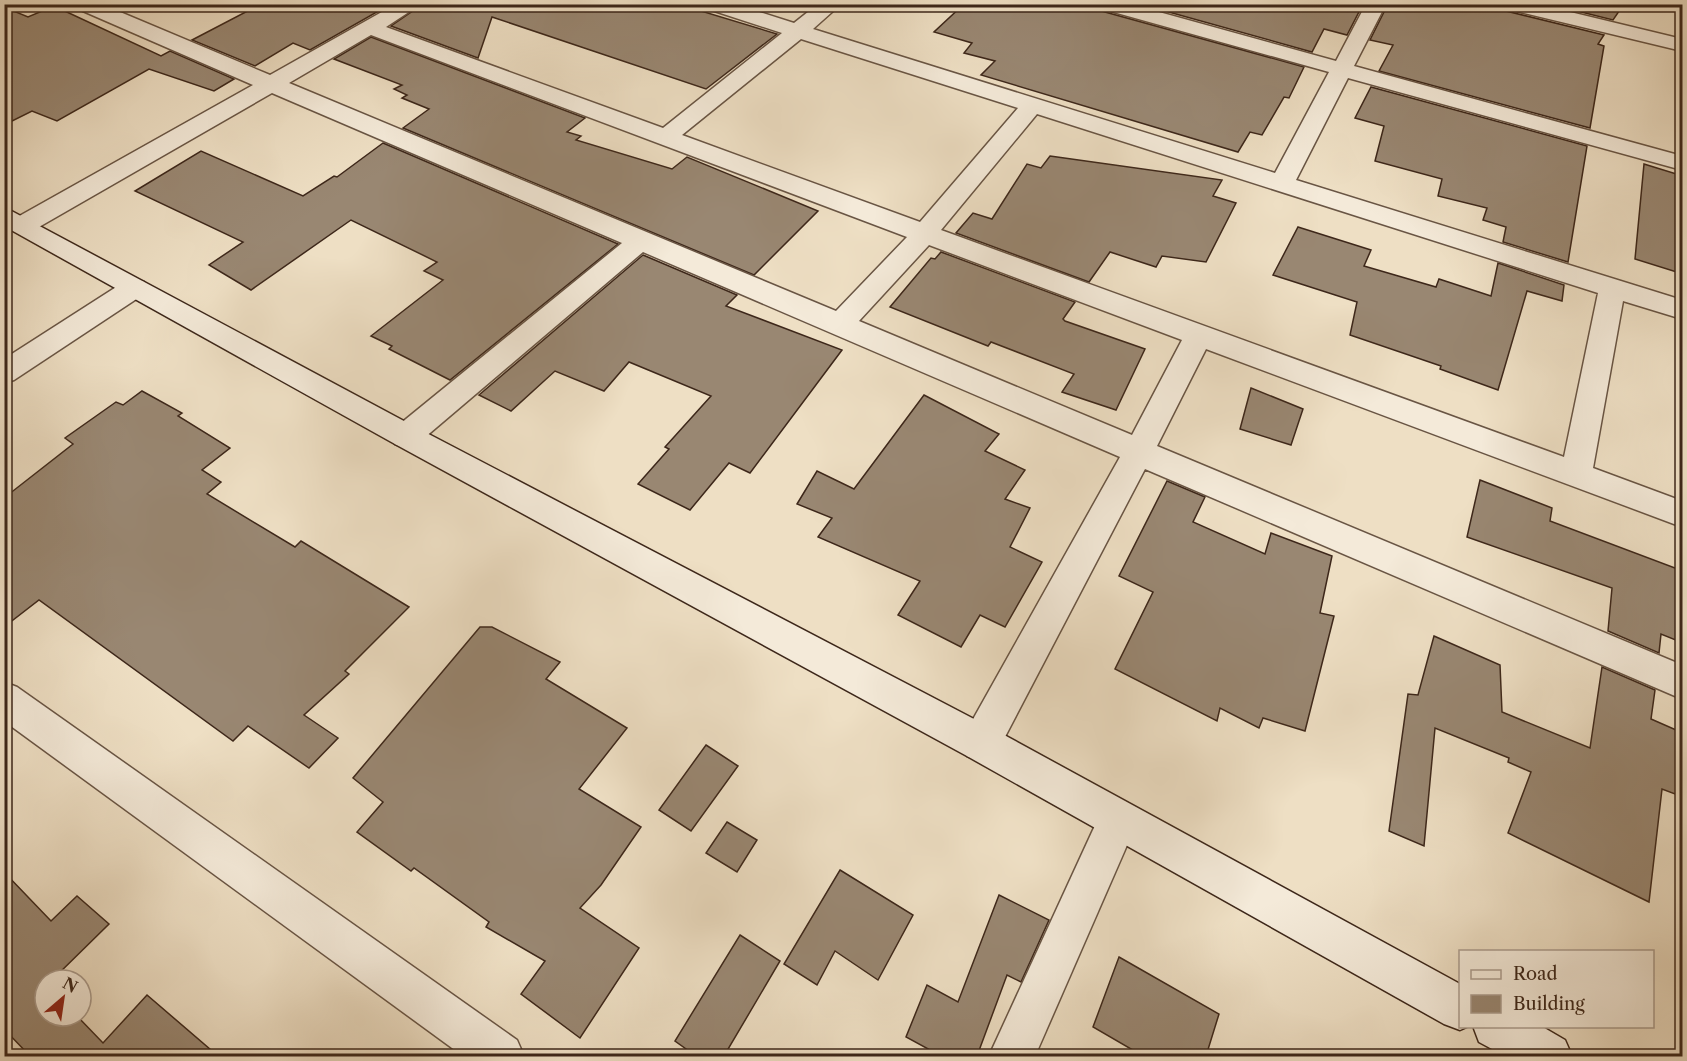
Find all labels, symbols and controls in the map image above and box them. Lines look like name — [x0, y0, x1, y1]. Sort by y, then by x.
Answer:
legend — [1459, 950, 1654, 1028]
text: Road — [1513, 963, 1558, 985]
north arrow — [33, 968, 93, 1028]
text: N — [59, 973, 81, 997]
text: Building — [1513, 993, 1585, 1015]

